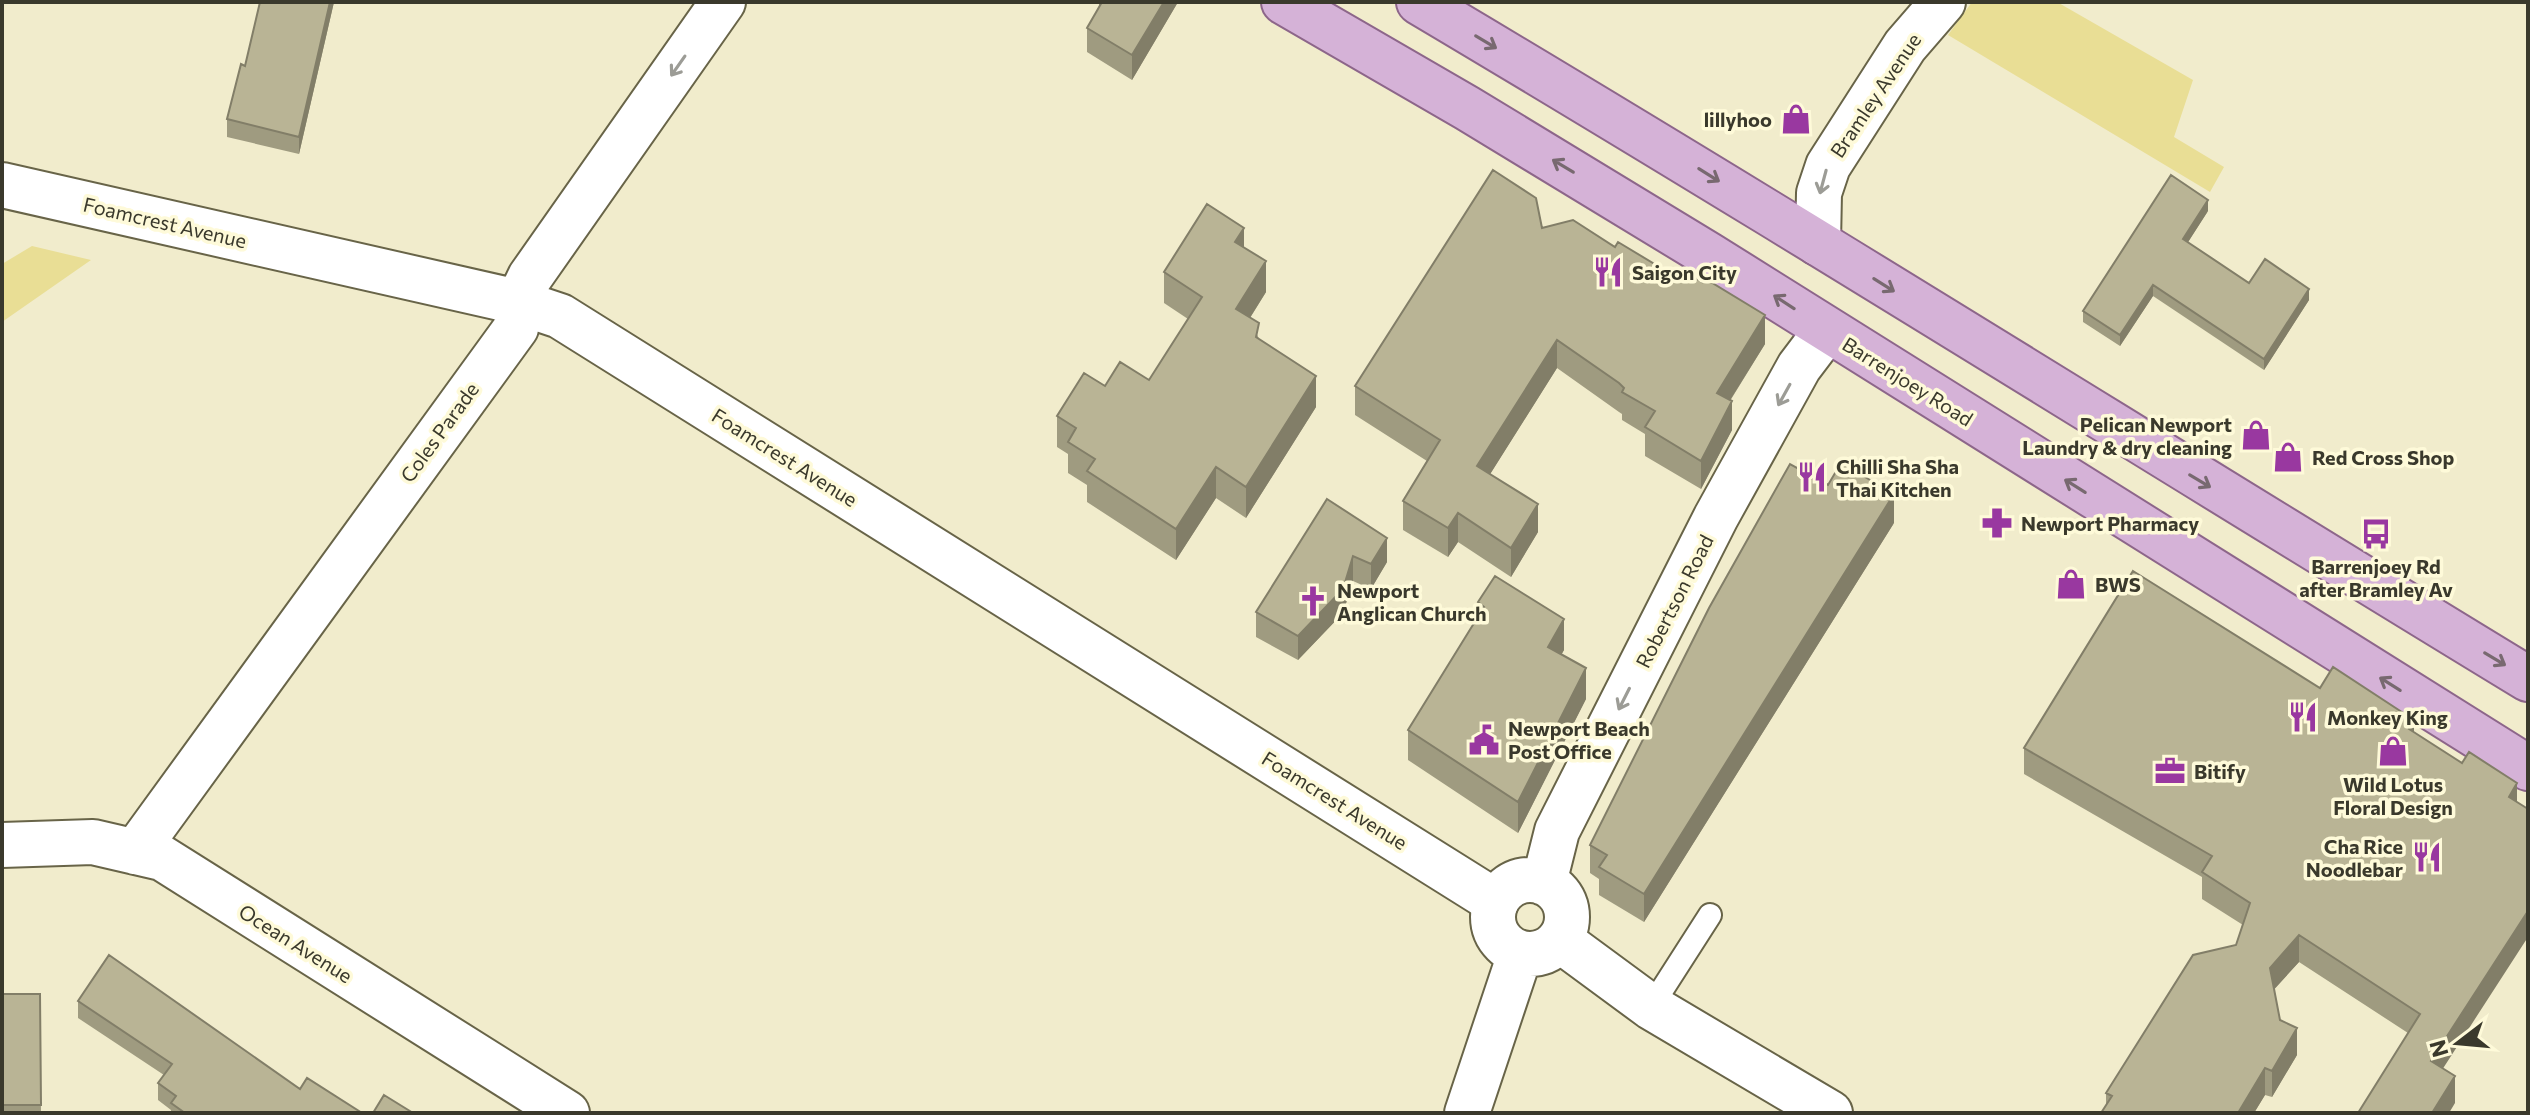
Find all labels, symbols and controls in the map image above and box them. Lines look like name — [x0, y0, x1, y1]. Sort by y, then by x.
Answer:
street label: Bramley Avenue — [1825, 28, 1925, 162]
one-way arrow — [1474, 34, 1497, 50]
one-way arrow — [670, 54, 686, 76]
shop icon: lillyhoo — [1779, 102, 1813, 136]
place label: lillyhoo — [1704, 107, 1772, 131]
one-way arrow — [1552, 157, 1575, 173]
one-way arrow — [1697, 167, 1720, 183]
one-way arrow — [1815, 169, 1830, 195]
street label: Foamcrest Avenue — [81, 192, 249, 252]
restaurant icon: Saigon City — [1591, 255, 1625, 289]
place label: Saigon City — [1632, 260, 1737, 284]
one-way arrow — [1872, 277, 1895, 293]
one-way arrow — [1773, 294, 1796, 310]
street label: Barrenjoey Road — [1838, 331, 1978, 431]
street label: Coles Parade — [395, 377, 483, 487]
one-way arrow — [1776, 383, 1792, 406]
street label: Foamcrest Avenue — [708, 403, 862, 511]
place label: Pelican Newport Laundry & dry cleaning — [2022, 412, 2232, 459]
shop icon: Pelican Newport Laundry & dry cleaning — [2239, 418, 2273, 452]
shop icon: Red Cross Shop — [2271, 440, 2305, 474]
place label: Red Cross Shop — [2312, 445, 2454, 469]
place label: Chilli Sha Sha Thai Kitchen — [1836, 454, 1959, 501]
restaurant icon: Chilli Sha Sha Thai Kitchen — [1795, 460, 1829, 494]
one-way arrow — [2189, 472, 2211, 489]
one-way arrow — [2064, 477, 2087, 493]
pharmacy icon: Newport Pharmacy — [1980, 506, 2014, 540]
place label: Newport Pharmacy — [2021, 511, 2199, 535]
bus stop icon: Barrenjoey Rd after Bramley Av — [2359, 517, 2393, 551]
street label: Robertson Road — [1630, 530, 1718, 672]
place label: Barrenjoey Rd after Bramley Av — [2299, 554, 2453, 601]
shop icon: BWS — [2054, 567, 2088, 601]
place label: BWS — [2095, 572, 2141, 596]
place label: Newport Anglican Church — [1337, 578, 1486, 625]
church icon: Newport Anglican Church — [1296, 584, 1330, 618]
one-way arrow — [2483, 651, 2506, 667]
one-way arrow — [2379, 675, 2402, 691]
one-way arrow — [1615, 687, 1631, 711]
restaurant icon: Monkey King — [2286, 700, 2320, 734]
place label: Monkey King — [2327, 705, 2448, 729]
place label: Newport Beach Post Office — [1508, 716, 1650, 763]
public building icon: Newport Beach Post Office — [1467, 723, 1501, 757]
shop icon: Wild Lotus Floral Design — [2376, 734, 2410, 768]
street label: Foamcrest Avenue — [1258, 746, 1412, 854]
office icon: Bitify — [2153, 754, 2187, 788]
place label: Bitify — [2194, 759, 2246, 783]
place label: Wild Lotus Floral Design — [2333, 772, 2453, 819]
place label: Cha Rice Noodlebar — [2306, 834, 2403, 881]
restaurant icon: Cha Rice Noodlebar — [2410, 840, 2444, 874]
street label: Ocean Avenue — [235, 899, 357, 987]
north arrow — [2418, 1003, 2498, 1083]
text: N — [2423, 1037, 2454, 1060]

